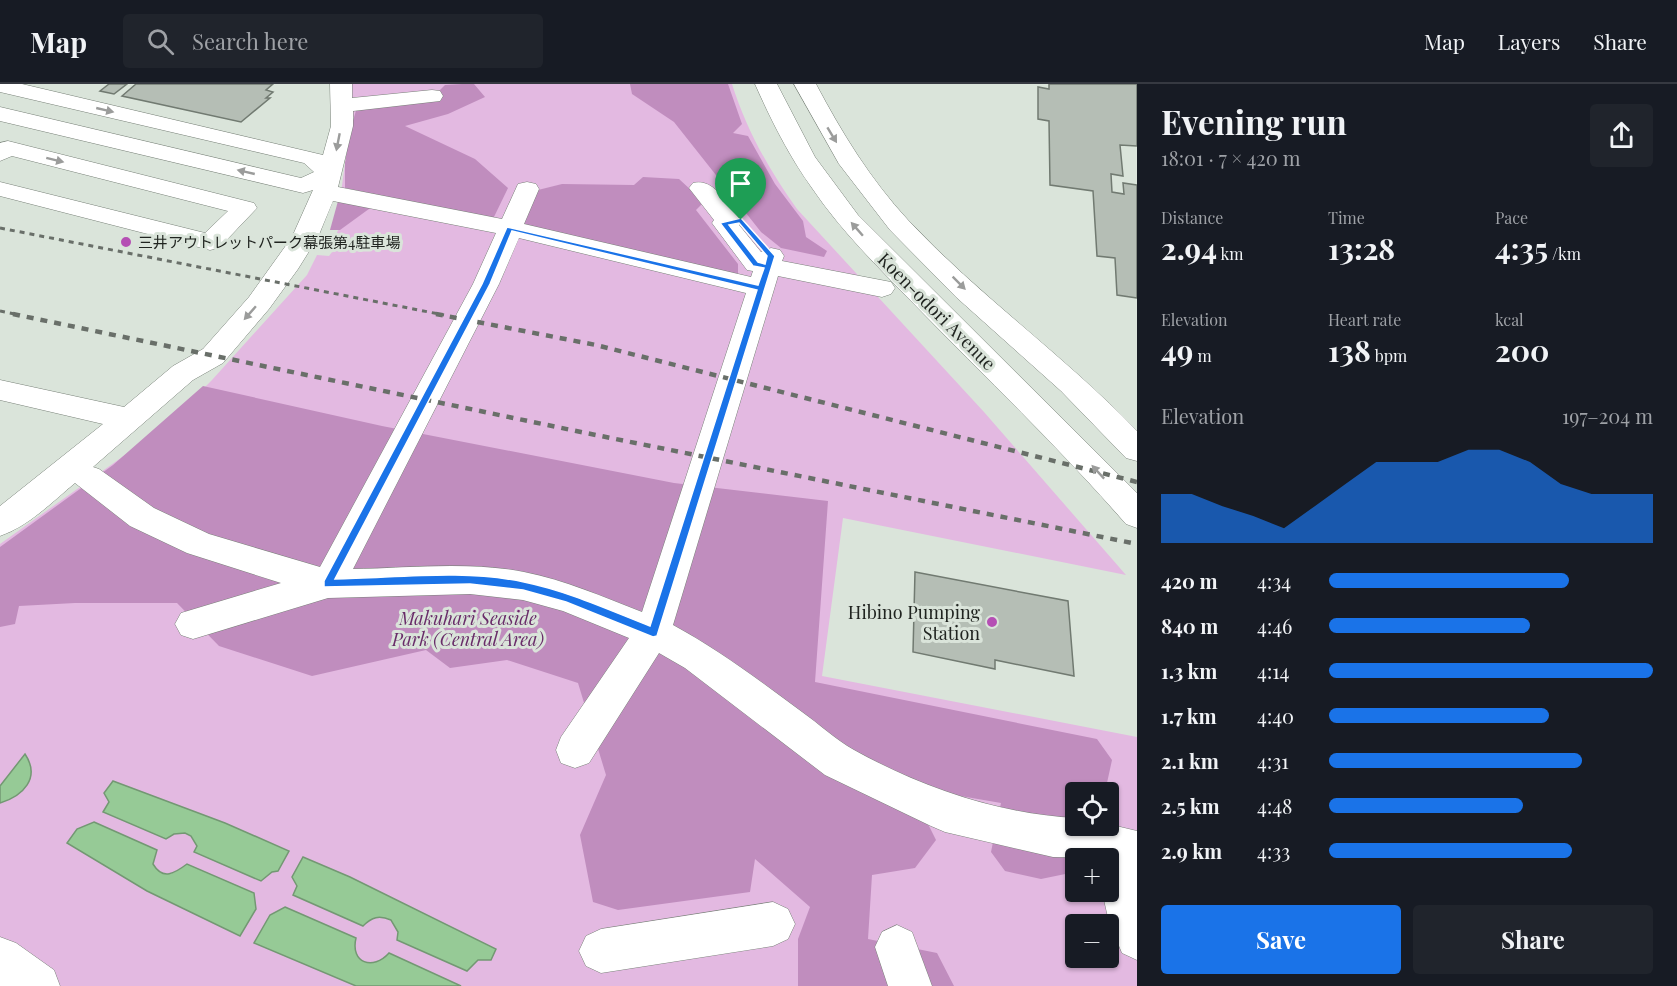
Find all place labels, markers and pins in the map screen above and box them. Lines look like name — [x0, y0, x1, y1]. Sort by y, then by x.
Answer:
pin — [715, 158, 766, 220]
place label: 三井アウトレットパーク幕張第4駐車場 — [138, 232, 400, 252]
marker: 三井アウトレットパーク幕張第4駐車場 — [119, 235, 133, 249]
place label: Hibino Pumping Station — [848, 600, 980, 645]
marker: Hibino Pumping Station — [985, 615, 999, 629]

